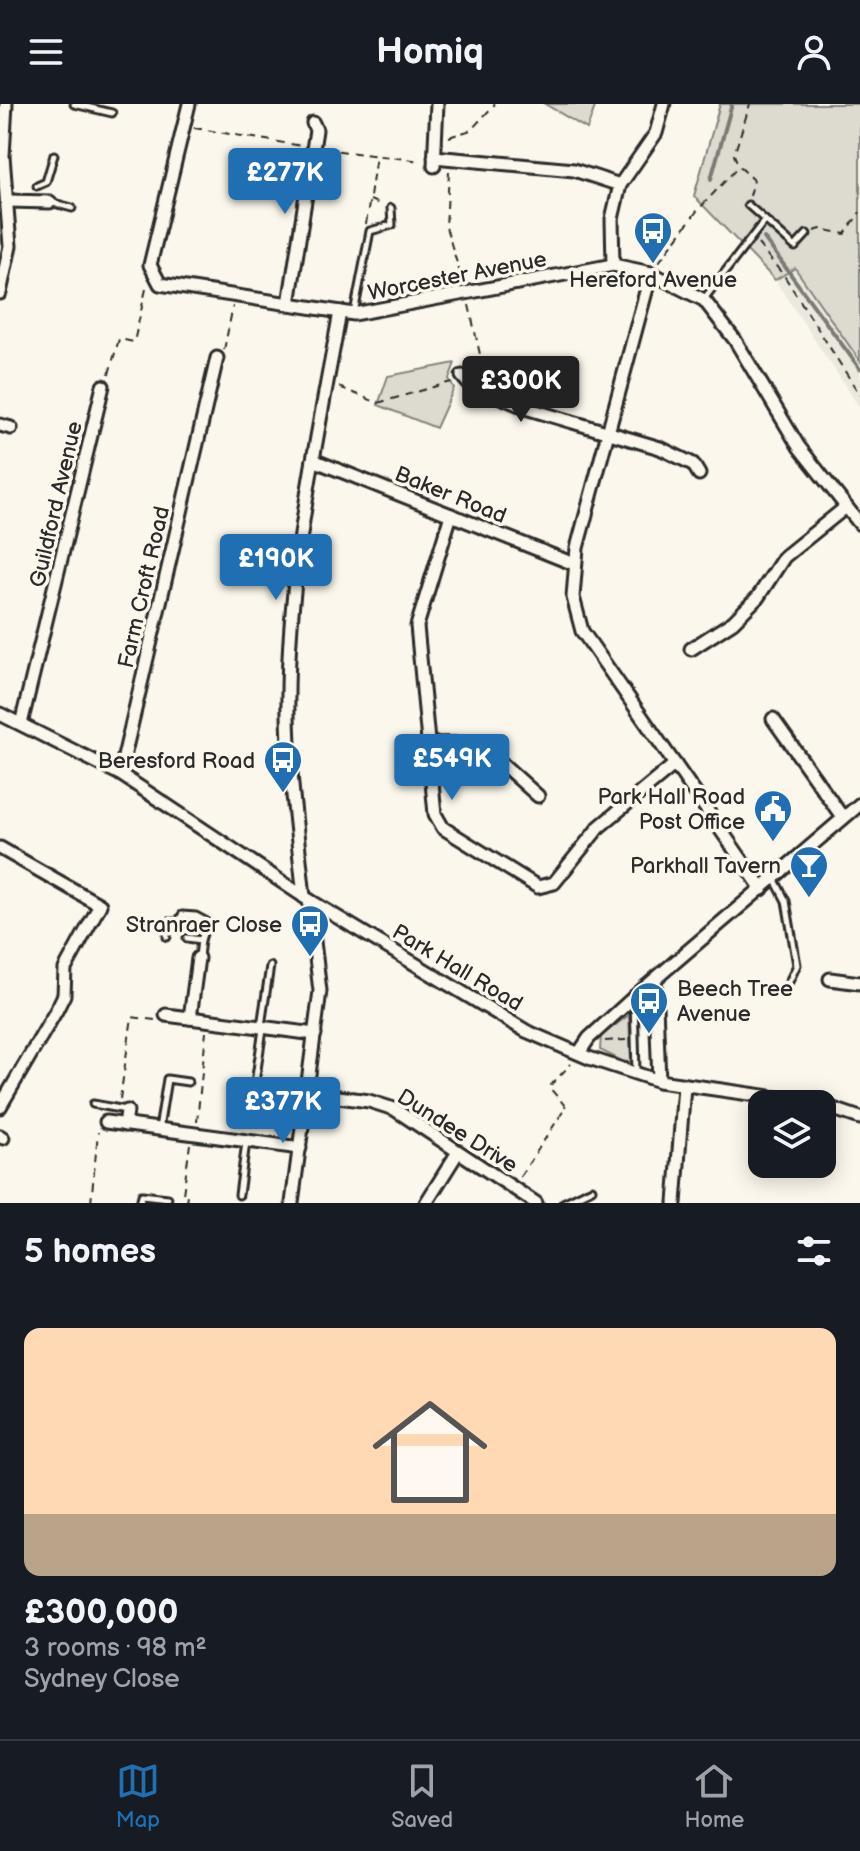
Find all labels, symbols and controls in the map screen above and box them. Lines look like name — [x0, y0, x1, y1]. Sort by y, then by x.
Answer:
icon: menu — [24, 30, 68, 74]
icon: person — [792, 30, 836, 74]
text: Homiq — [376, 31, 484, 74]
pin: £277K — [229, 148, 341, 216]
text: £277K — [246, 158, 324, 189]
bus stop icon: Hereford Avenue — [632, 210, 674, 265]
street label: Worcester Avenue — [366, 246, 549, 307]
place label: Hereford Avenue — [569, 267, 737, 294]
pin: £300K — [465, 356, 577, 424]
text: £300K — [480, 366, 562, 397]
street label: Guildford Avenue — [24, 419, 89, 590]
street label: Baker Road — [391, 461, 510, 530]
street label: Farm Croft Road — [113, 504, 176, 671]
pin: £190K — [220, 534, 332, 602]
text: £190K — [238, 544, 314, 575]
pin: £549K — [396, 734, 508, 802]
bus stop icon: Beresford Road — [262, 739, 304, 794]
text: £549K — [412, 744, 492, 775]
place label: Beresford Road — [98, 748, 255, 775]
place label: Park Hall Road Post Office — [597, 784, 745, 836]
public building icon: Park Hall Road Post Office — [752, 788, 794, 843]
bar icon: Parkhall Tavern — [788, 844, 830, 899]
place label: Parkhall Tavern — [630, 853, 781, 880]
bus stop icon: Stranraer Close — [289, 903, 331, 958]
place label: Stranraer Close — [126, 912, 282, 939]
street label: Park Hall Road — [387, 919, 527, 1018]
place label: Beech Tree Avenue — [677, 976, 793, 1028]
bus stop icon: Beech Tree Avenue — [628, 980, 670, 1035]
pin: £377K — [227, 1077, 339, 1145]
street label: Dundee Drive — [392, 1084, 522, 1179]
text: £377K — [244, 1087, 322, 1118]
map controls — [748, 1090, 836, 1178]
button: layers — [748, 1090, 836, 1178]
icon: filters — [792, 1229, 836, 1273]
text: 5 homes — [24, 1231, 156, 1272]
icon: home — [358, 1380, 502, 1524]
text: £300,000 — [24, 1592, 178, 1633]
text: 3 rooms · 98 m² — [24, 1633, 207, 1664]
text: Sydney Close — [24, 1664, 180, 1695]
tab: Map — [116, 1759, 160, 1834]
tab: Saved — [391, 1759, 453, 1834]
tab: Home — [684, 1759, 744, 1834]

